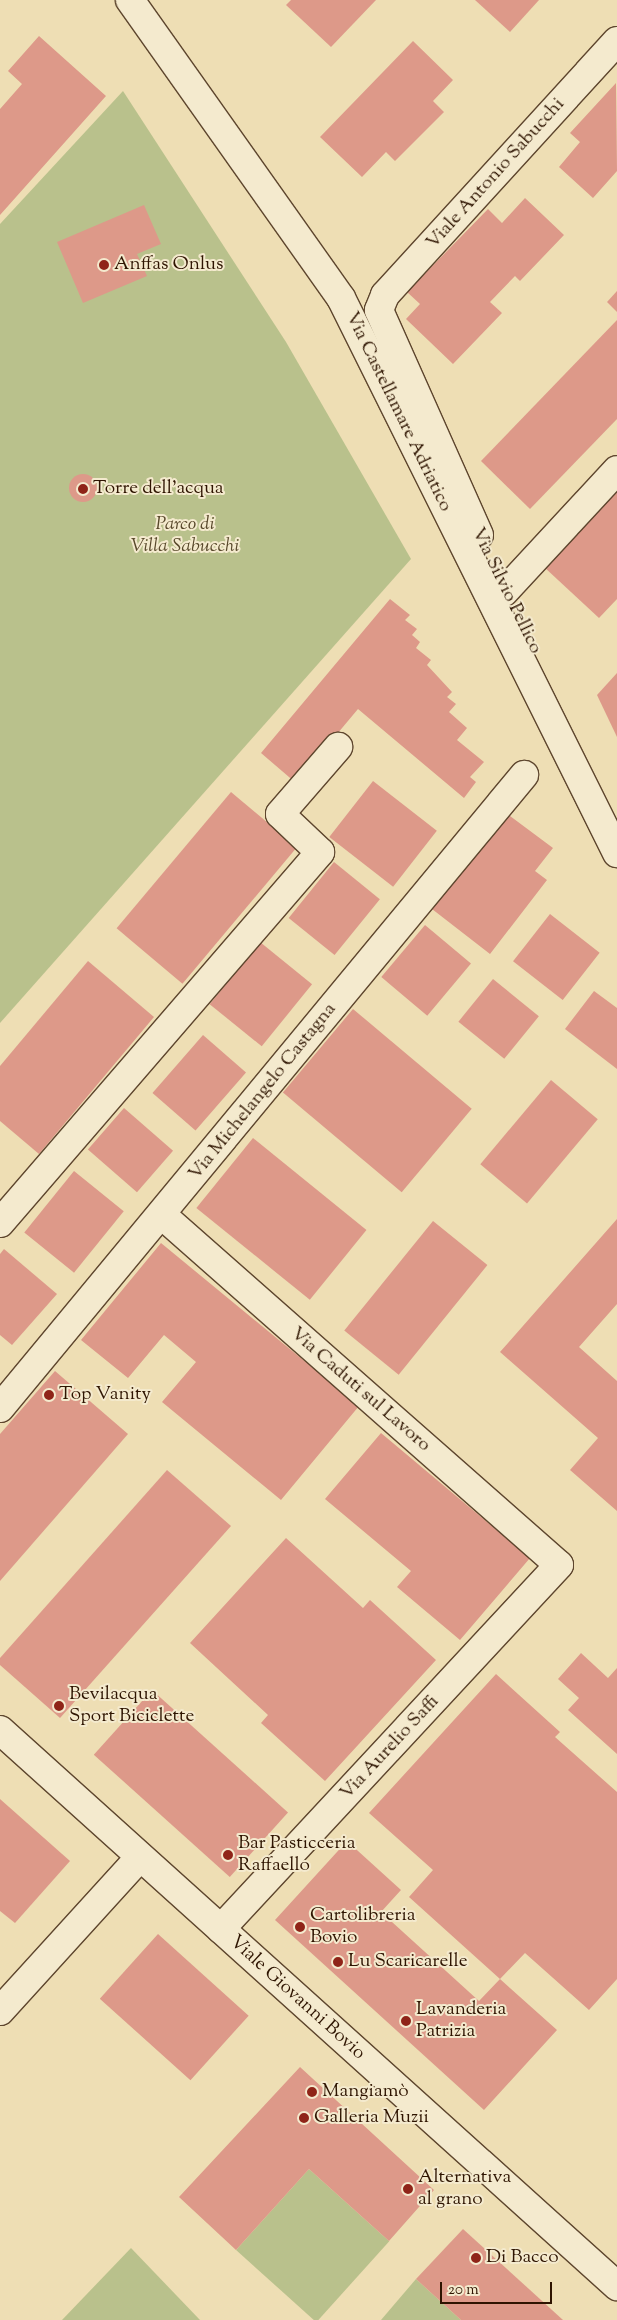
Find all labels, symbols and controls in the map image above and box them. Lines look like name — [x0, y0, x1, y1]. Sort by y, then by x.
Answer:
street label: Viale Antonio Sabucchi — [422, 94, 570, 254]
place label: Anffas Onlus — [114, 254, 223, 276]
marker: Anffas Onlus — [98, 259, 110, 271]
street label: Via Castellamare Adriatico — [340, 308, 456, 516]
place label: Torre dell'acqua — [93, 478, 224, 500]
marker: Torre dell'acqua — [77, 483, 89, 495]
park label: Parco di Villa Sabucchi — [131, 514, 239, 558]
street label: Via Silvio Pellico — [466, 524, 546, 658]
street label: Via Michelangelo Castagna — [184, 999, 342, 1185]
street label: Via Caduti sul Lavoro — [285, 1323, 435, 1457]
place label: Top Vanity — [59, 1384, 151, 1406]
marker: Top Vanity — [43, 1389, 55, 1401]
place label: Bevilacqua Sport Biciclette — [69, 1684, 194, 1728]
street label: Via Aurelio Saffi — [336, 1691, 444, 1805]
marker: Bevilacqua Sport Biciclette — [53, 1700, 65, 1712]
place label: Bar Pasticceria Raffaello — [238, 1833, 355, 1877]
marker: Bar Pasticceria Raffaello — [222, 1849, 234, 1861]
place label: Cartolibreria Bovio — [310, 1905, 416, 1949]
marker: Cartolibreria Bovio — [294, 1921, 306, 1933]
street label: Viale Giovanni Bovio — [224, 1931, 370, 2065]
place label: Lu Scaricarelle — [348, 1951, 468, 1973]
marker: Lu Scaricarelle — [332, 1956, 344, 1968]
place label: Lavanderia Patrizia — [416, 1999, 506, 2043]
marker: Lavanderia Patrizia — [400, 2015, 412, 2027]
place label: Mangiamò — [322, 2081, 409, 2103]
marker: Mangiamò — [306, 2086, 318, 2098]
place label: Galleria Muzii — [314, 2107, 429, 2129]
marker: Galleria Muzii — [298, 2112, 310, 2124]
place label: Alternativa al grano — [418, 2167, 511, 2211]
marker: Alternativa al grano — [402, 2183, 414, 2195]
place label: Di Bacco — [486, 2247, 559, 2269]
marker: Di Bacco — [470, 2252, 482, 2264]
scale bar — [442, 2272, 554, 2304]
text: 20 m — [448, 2280, 479, 2301]

